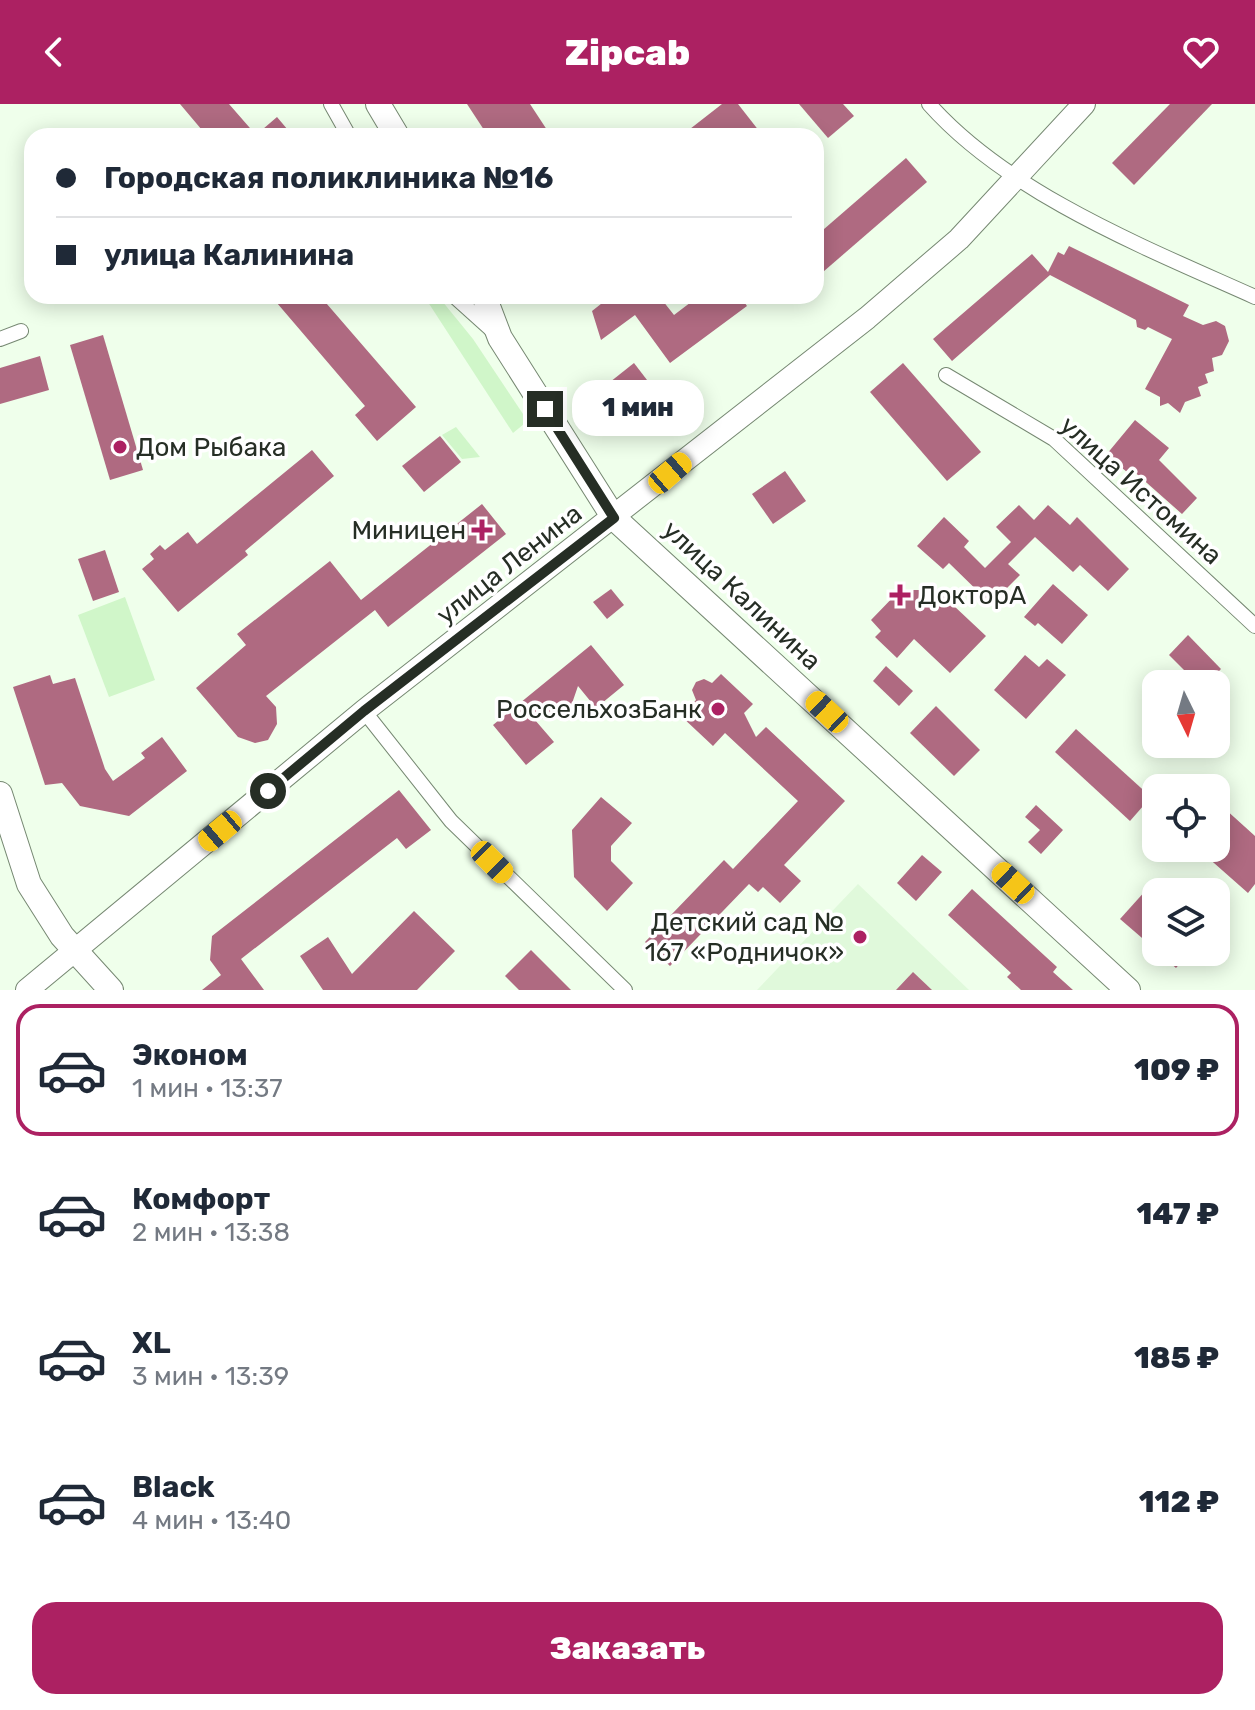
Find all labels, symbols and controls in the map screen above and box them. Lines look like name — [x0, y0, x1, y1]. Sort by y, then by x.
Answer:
icon: back — [32, 30, 76, 74]
icon: heart — [1179, 30, 1223, 74]
text: Zipcab — [565, 31, 690, 74]
text: Городская поликлиника №16 — [104, 160, 554, 196]
text: улица Калинина — [104, 237, 354, 273]
callout: 1 мин — [573, 381, 705, 437]
route end — [527, 391, 563, 427]
text: 1 мин — [602, 392, 674, 423]
street label: улица Истомина — [1053, 410, 1228, 571]
place label: Дом Рыбака — [136, 432, 286, 463]
marker: Дом Рыбака — [111, 438, 129, 456]
car — [644, 448, 696, 498]
street label: улица Ленина — [430, 498, 588, 631]
street label: улица Калинина — [656, 514, 827, 677]
place label: Миницен — [351, 515, 466, 546]
marker: Миницен — [473, 521, 491, 539]
place label: ДокторА — [918, 580, 1026, 611]
marker: ДокторА — [889, 584, 911, 606]
north arrow — [1142, 670, 1230, 758]
map controls — [1142, 670, 1230, 966]
car — [801, 687, 853, 737]
place label: РоссельхозБанк — [496, 694, 702, 725]
marker: РоссельхозБанк — [709, 700, 727, 718]
route start — [250, 773, 286, 809]
button: locate — [1142, 774, 1230, 862]
car — [194, 806, 246, 856]
car — [467, 837, 517, 887]
car — [987, 858, 1039, 908]
button: layers — [1142, 878, 1230, 966]
place label: Детский сад № 167 «Родничок» — [645, 907, 844, 968]
marker: Детский сад № 167 «Родничок» — [851, 928, 869, 946]
icon: car — [36, 1034, 108, 1106]
text: Эконом — [132, 1037, 248, 1073]
text: 109 ₽ — [1134, 1052, 1219, 1088]
text: 1 мин · 13:37 — [132, 1073, 283, 1104]
icon: car — [36, 1178, 108, 1250]
text: Комфорт — [132, 1181, 270, 1217]
text: 147 ₽ — [1137, 1196, 1219, 1232]
text: 2 мин · 13:38 — [132, 1217, 290, 1248]
icon: car — [36, 1322, 108, 1394]
text: XL — [132, 1325, 171, 1361]
text: 185 ₽ — [1134, 1340, 1219, 1376]
text: 3 мин · 13:39 — [132, 1361, 289, 1392]
icon: car — [36, 1466, 108, 1538]
text: Black — [132, 1469, 215, 1505]
text: 112 ₽ — [1139, 1484, 1219, 1520]
text: 4 мин · 13:40 — [132, 1505, 291, 1536]
button: Заказать — [32, 1602, 1223, 1694]

